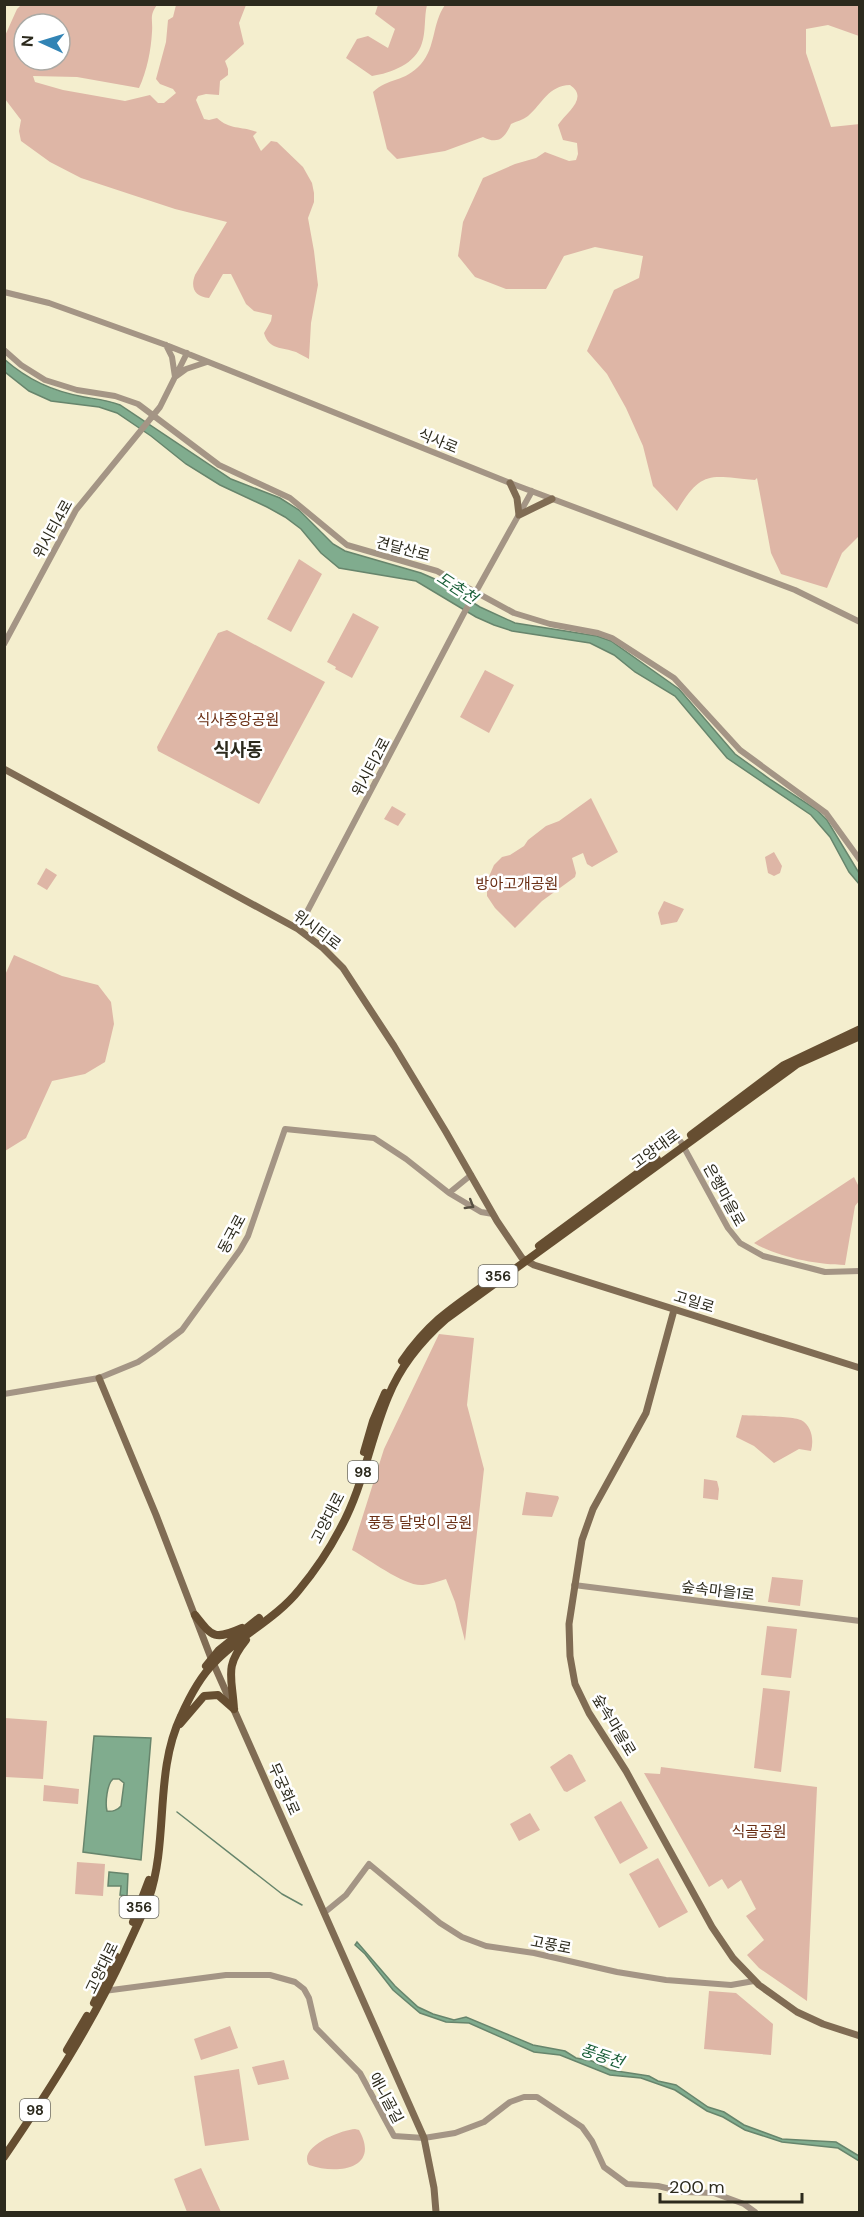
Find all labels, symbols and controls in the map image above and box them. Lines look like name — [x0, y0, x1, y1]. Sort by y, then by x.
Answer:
north arrow — [12, 12, 72, 72]
text: N — [17, 34, 38, 48]
street label: 식사로 — [415, 424, 461, 458]
street label: 위시티4로 — [29, 496, 77, 562]
street label: 견달산로 — [374, 532, 432, 566]
water label: 도촌천 — [433, 567, 483, 610]
park label: 식사중앙공원 — [197, 710, 279, 730]
street label: 위시티2로 — [347, 734, 395, 800]
district label: 식사동 — [213, 738, 263, 762]
park label: 방아고개공원 — [476, 874, 558, 894]
street label: 위시티로 — [289, 905, 345, 955]
street label: 고양대로 — [628, 1125, 684, 1173]
street label: 은행마을로 — [699, 1160, 749, 1230]
one-way arrow — [464, 1198, 474, 1210]
street label: 동국로 — [213, 1211, 251, 1257]
road number: 356 — [478, 1265, 518, 1287]
street label: 고일로 — [671, 1286, 717, 1318]
road number: 98 — [348, 1461, 378, 1483]
street label: 고양대로 — [307, 1489, 349, 1547]
park label: 풍동 달맞이 공원 — [368, 1513, 472, 1533]
street label: 숲속마을1로 — [680, 1577, 756, 1605]
street label: 숲속마을로 — [588, 1690, 640, 1760]
street label: 무궁화로 — [264, 1760, 304, 1818]
park label: 식골공원 — [731, 1822, 787, 1842]
road number: 356 — [120, 1896, 158, 1918]
street label: 고풍로 — [529, 1931, 573, 1959]
street label: 고양대로 — [81, 1939, 123, 1997]
water label: 풍동천 — [578, 2039, 628, 2074]
street label: 애니골길 — [364, 2069, 408, 2127]
road number: 98 — [20, 2099, 50, 2121]
scale bar — [660, 2166, 802, 2204]
text: 200 m — [669, 2175, 725, 2199]

